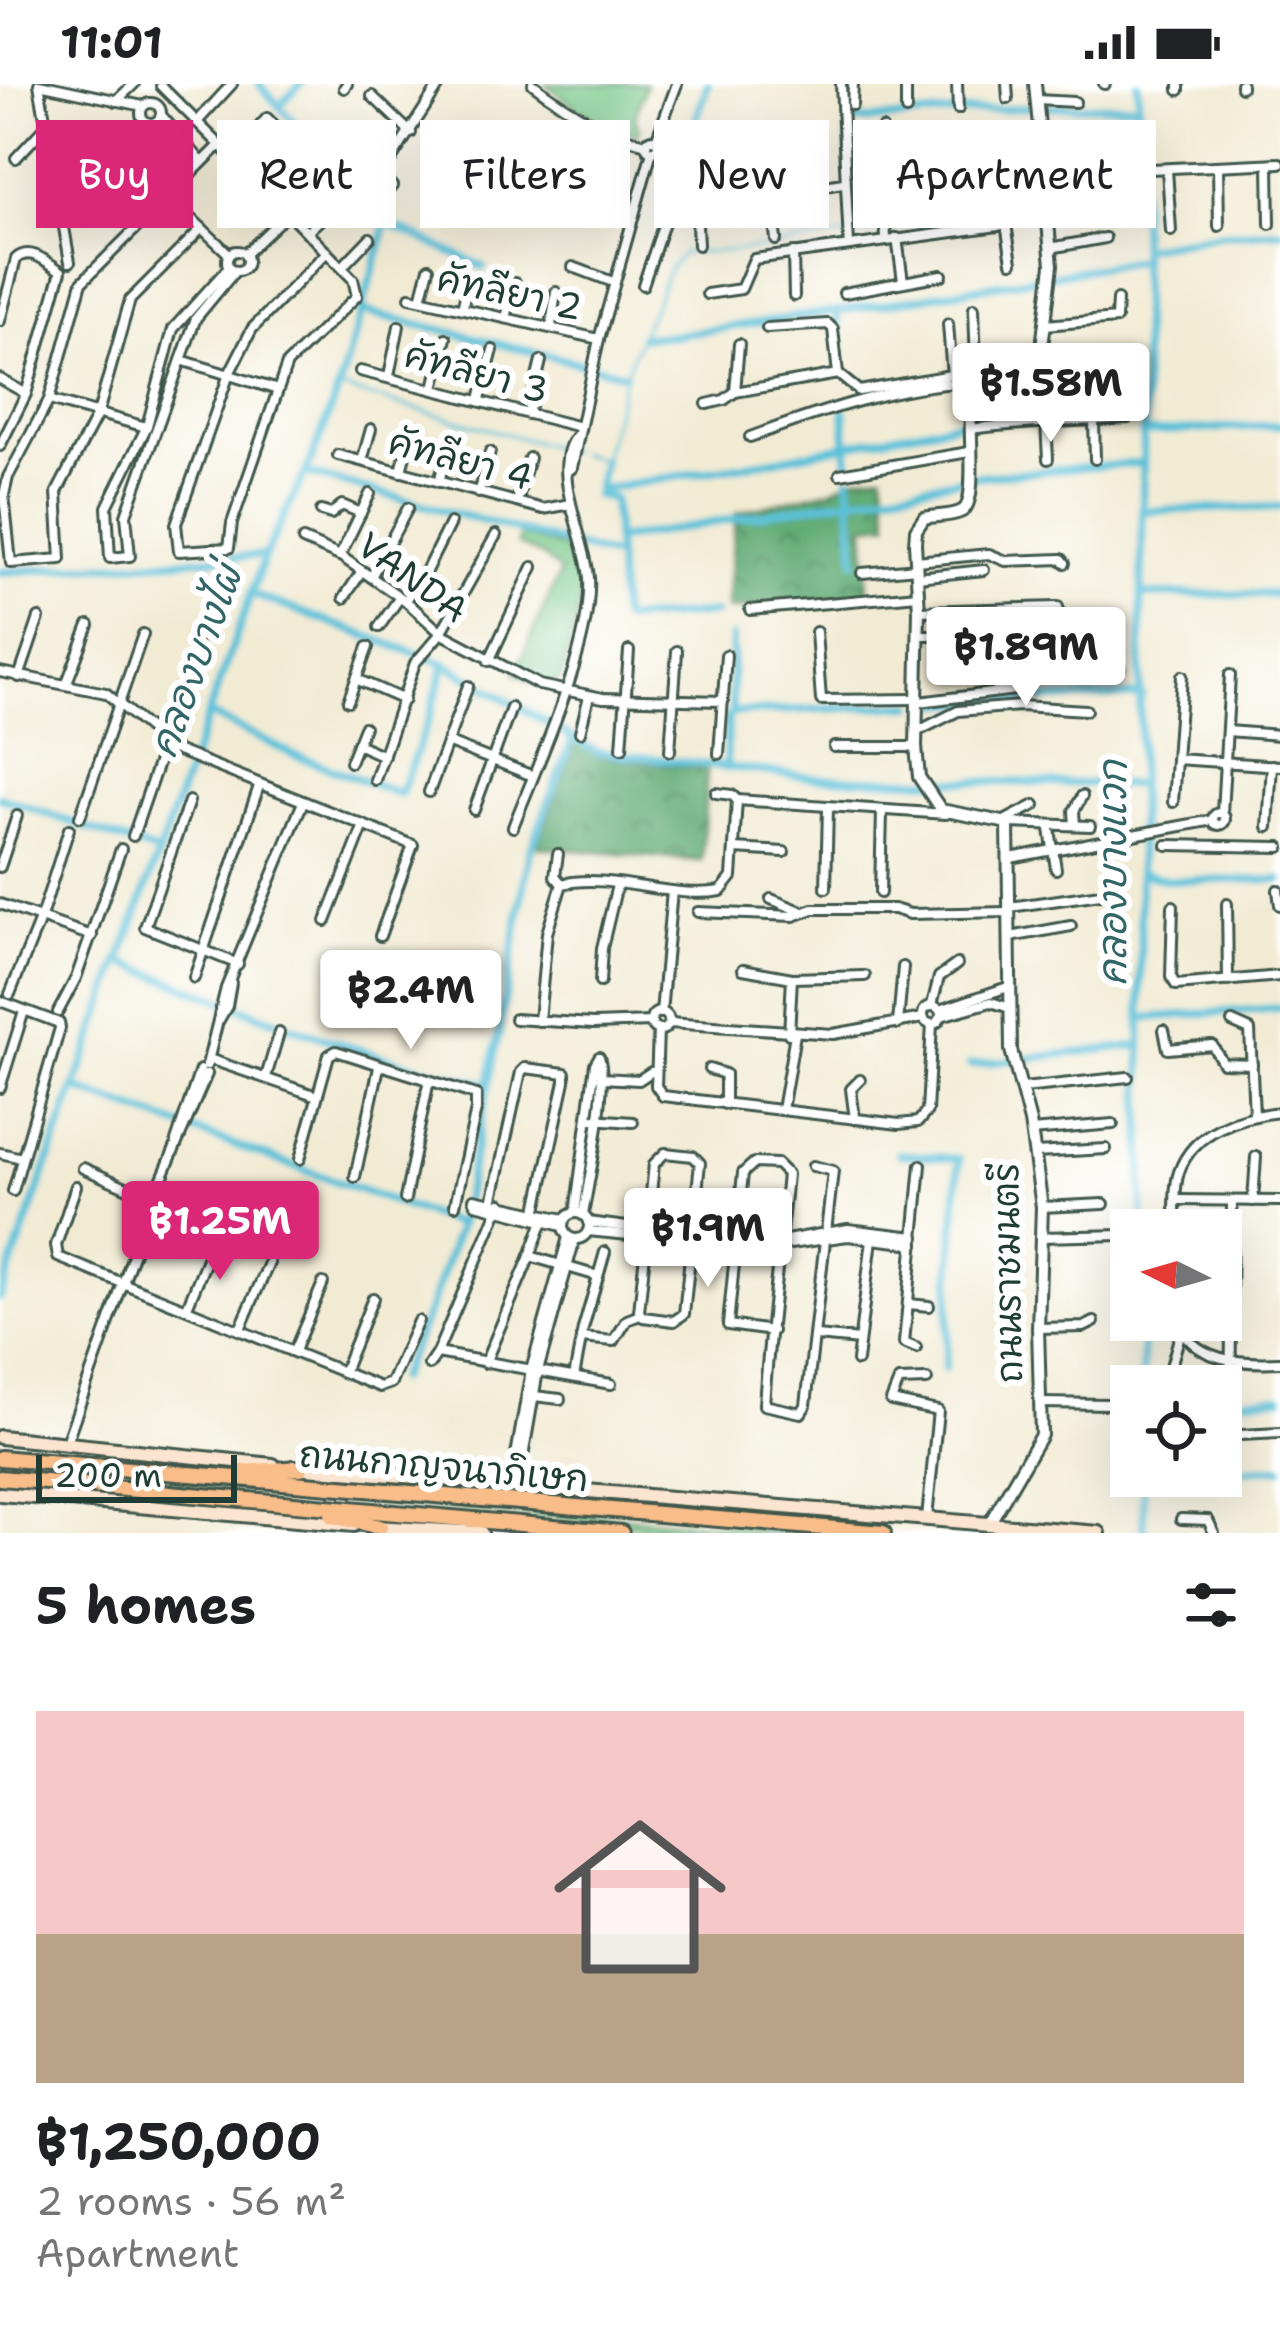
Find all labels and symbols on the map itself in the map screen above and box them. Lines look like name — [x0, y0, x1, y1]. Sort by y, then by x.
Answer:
street label: คัทลียา 2 — [433, 253, 587, 332]
street label: คัทลียา 3 — [400, 330, 554, 415]
pin: ฿1.58M — [953, 343, 1149, 445]
street label: คัทลียา 4 — [384, 417, 538, 502]
street label: VANDA — [347, 521, 478, 634]
water label: คลองบางไผ่ — [136, 551, 256, 764]
pin: ฿1.89M — [928, 607, 1124, 709]
water label: คลองบางแวก — [1086, 758, 1138, 986]
pin: ฿2.4M — [327, 950, 495, 1052]
street label: ถนนราชมนตรี — [981, 1163, 1034, 1383]
pin: ฿1.25M — [122, 1181, 318, 1283]
pin: ฿1.9M — [624, 1188, 792, 1290]
north arrow — [1110, 1209, 1242, 1341]
street label: ถนนกาญจนาภิเษก — [297, 1429, 591, 1504]
scale bar — [36, 1449, 237, 1502]

